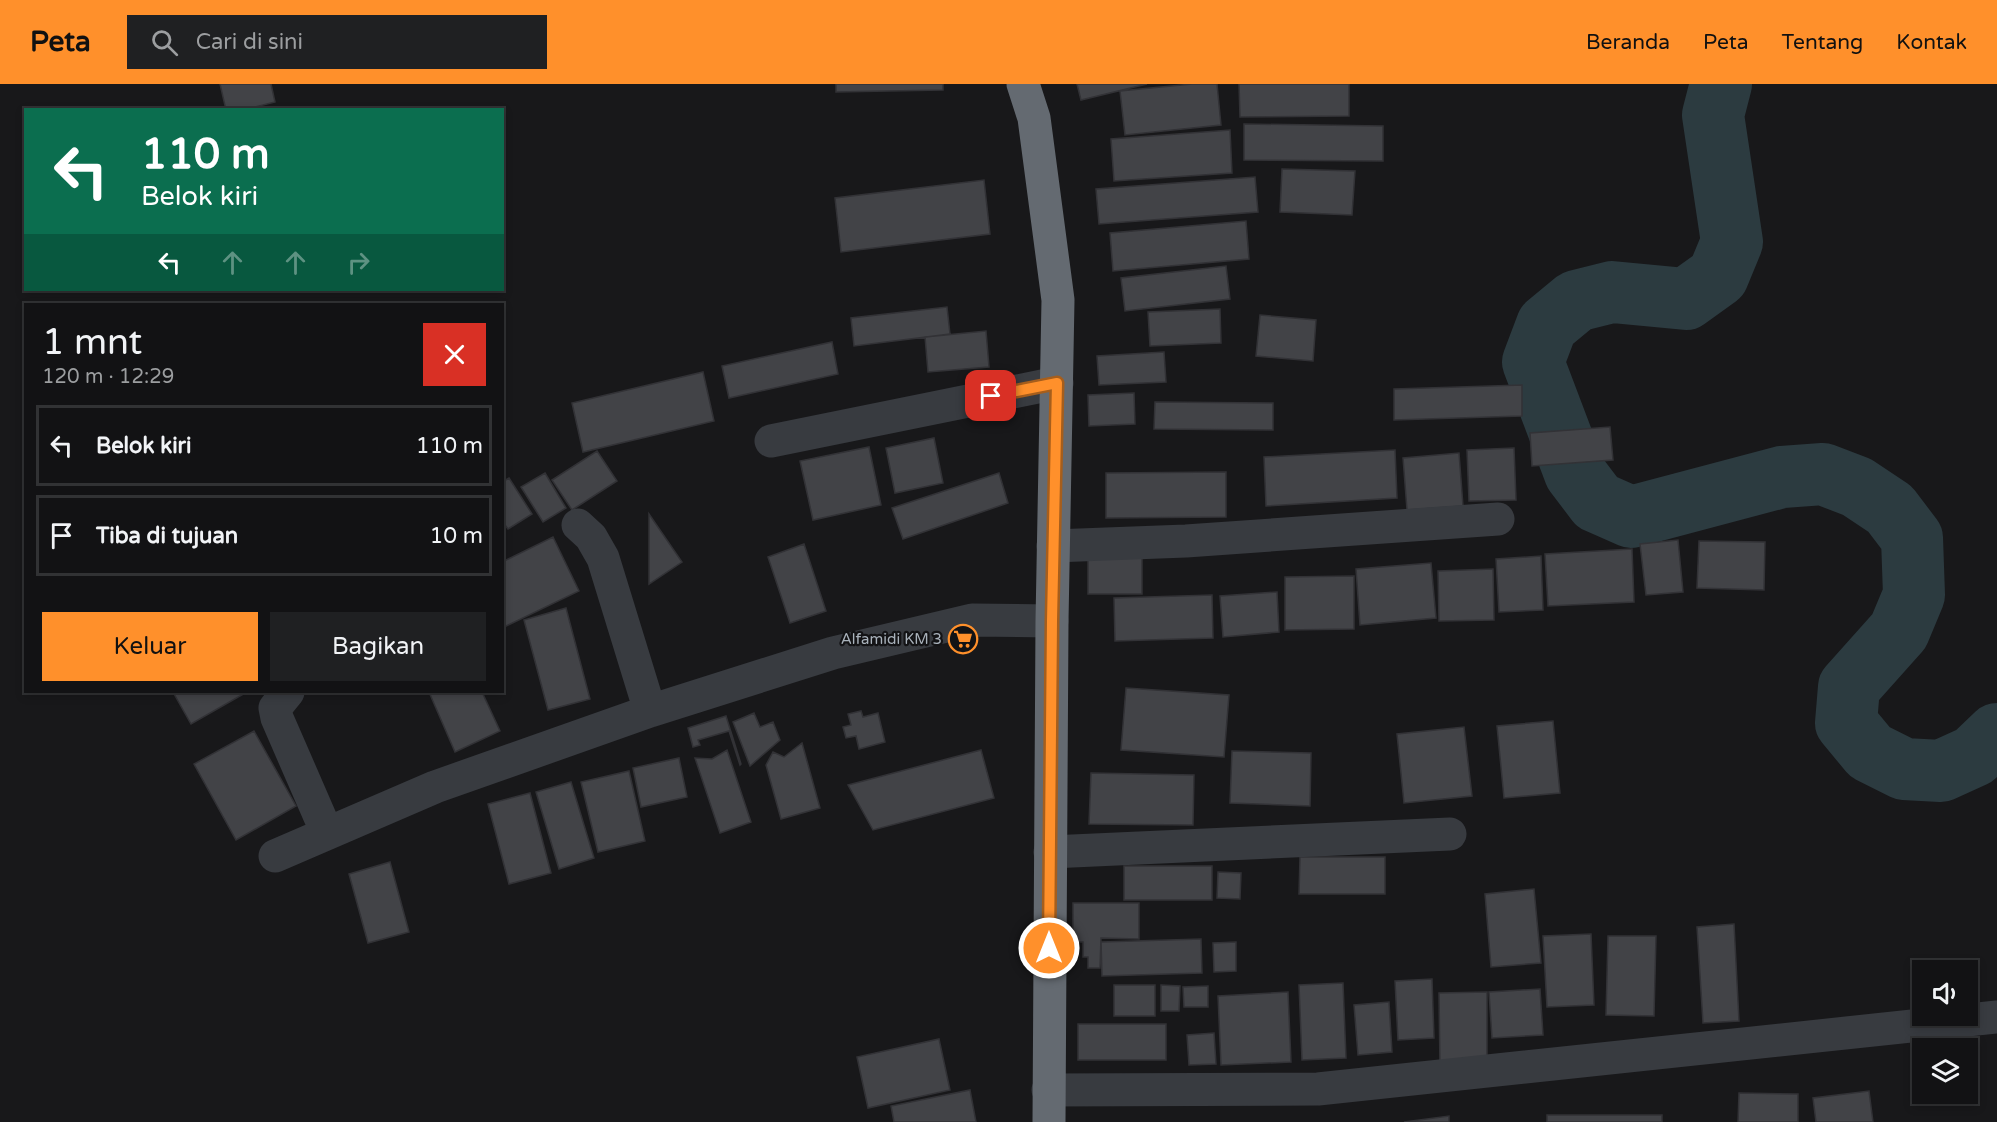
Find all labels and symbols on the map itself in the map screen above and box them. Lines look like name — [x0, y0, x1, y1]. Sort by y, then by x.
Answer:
pin — [965, 370, 1016, 421]
supermarket icon: Alfamidi KM 3 — [947, 623, 979, 655]
place label: Alfamidi KM 3 — [841, 630, 942, 648]
position arrow — [1017, 916, 1081, 980]

